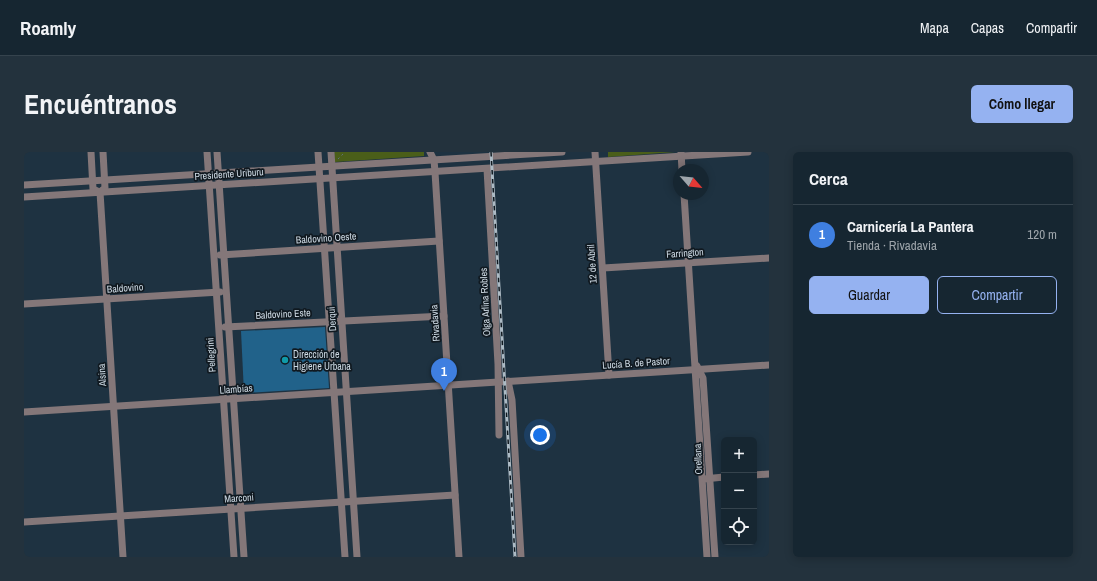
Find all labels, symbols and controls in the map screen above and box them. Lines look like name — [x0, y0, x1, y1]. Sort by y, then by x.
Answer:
text: Roamly — [20, 15, 76, 41]
text: Mapa — [920, 19, 949, 37]
text: Capas — [971, 19, 1004, 37]
text: Compartir — [1026, 19, 1077, 37]
text: Encuéntranos — [24, 85, 177, 123]
button: Cómo llegar — [971, 85, 1073, 123]
north arrow — [673, 164, 709, 200]
street label: Presidente Uriburu — [194, 165, 264, 183]
text: Cerca — [809, 167, 848, 190]
text: Carnicería La Pantera — [847, 216, 973, 237]
text: 1 — [819, 226, 825, 243]
text: 120 m — [1027, 226, 1057, 243]
street label: Baldovino Oeste — [295, 229, 357, 247]
text: Tienda · Rivadavia — [847, 237, 937, 254]
street label: 12 de Abril — [584, 244, 600, 284]
street label: Farrington — [666, 245, 704, 261]
street label: Olga Arlina Robles — [477, 268, 493, 336]
button: Guardar — [809, 276, 929, 314]
button: Compartir — [937, 276, 1057, 314]
street label: Baldovino — [106, 280, 144, 296]
street label: Rivadavia — [427, 304, 443, 342]
street label: Baldovino Este — [255, 306, 311, 322]
street label: Derqui — [325, 306, 339, 332]
street label: Pellegrini — [203, 337, 219, 373]
place label: Dirección de Higiene Urbana — [293, 348, 351, 373]
street label: Lucía B. de Pastor — [602, 354, 670, 372]
marker: Dirección de Higiene Urbana — [280, 355, 290, 365]
pin: 1 — [431, 358, 457, 391]
street label: Alsina — [95, 363, 109, 388]
street label: Llambías — [219, 381, 253, 397]
your location — [530, 425, 550, 445]
map controls — [721, 437, 757, 545]
button: + — [721, 437, 757, 473]
street label: Orellana — [691, 443, 705, 475]
button: − — [721, 473, 757, 509]
street label: Marconi — [224, 490, 254, 506]
button: locate — [721, 509, 757, 545]

